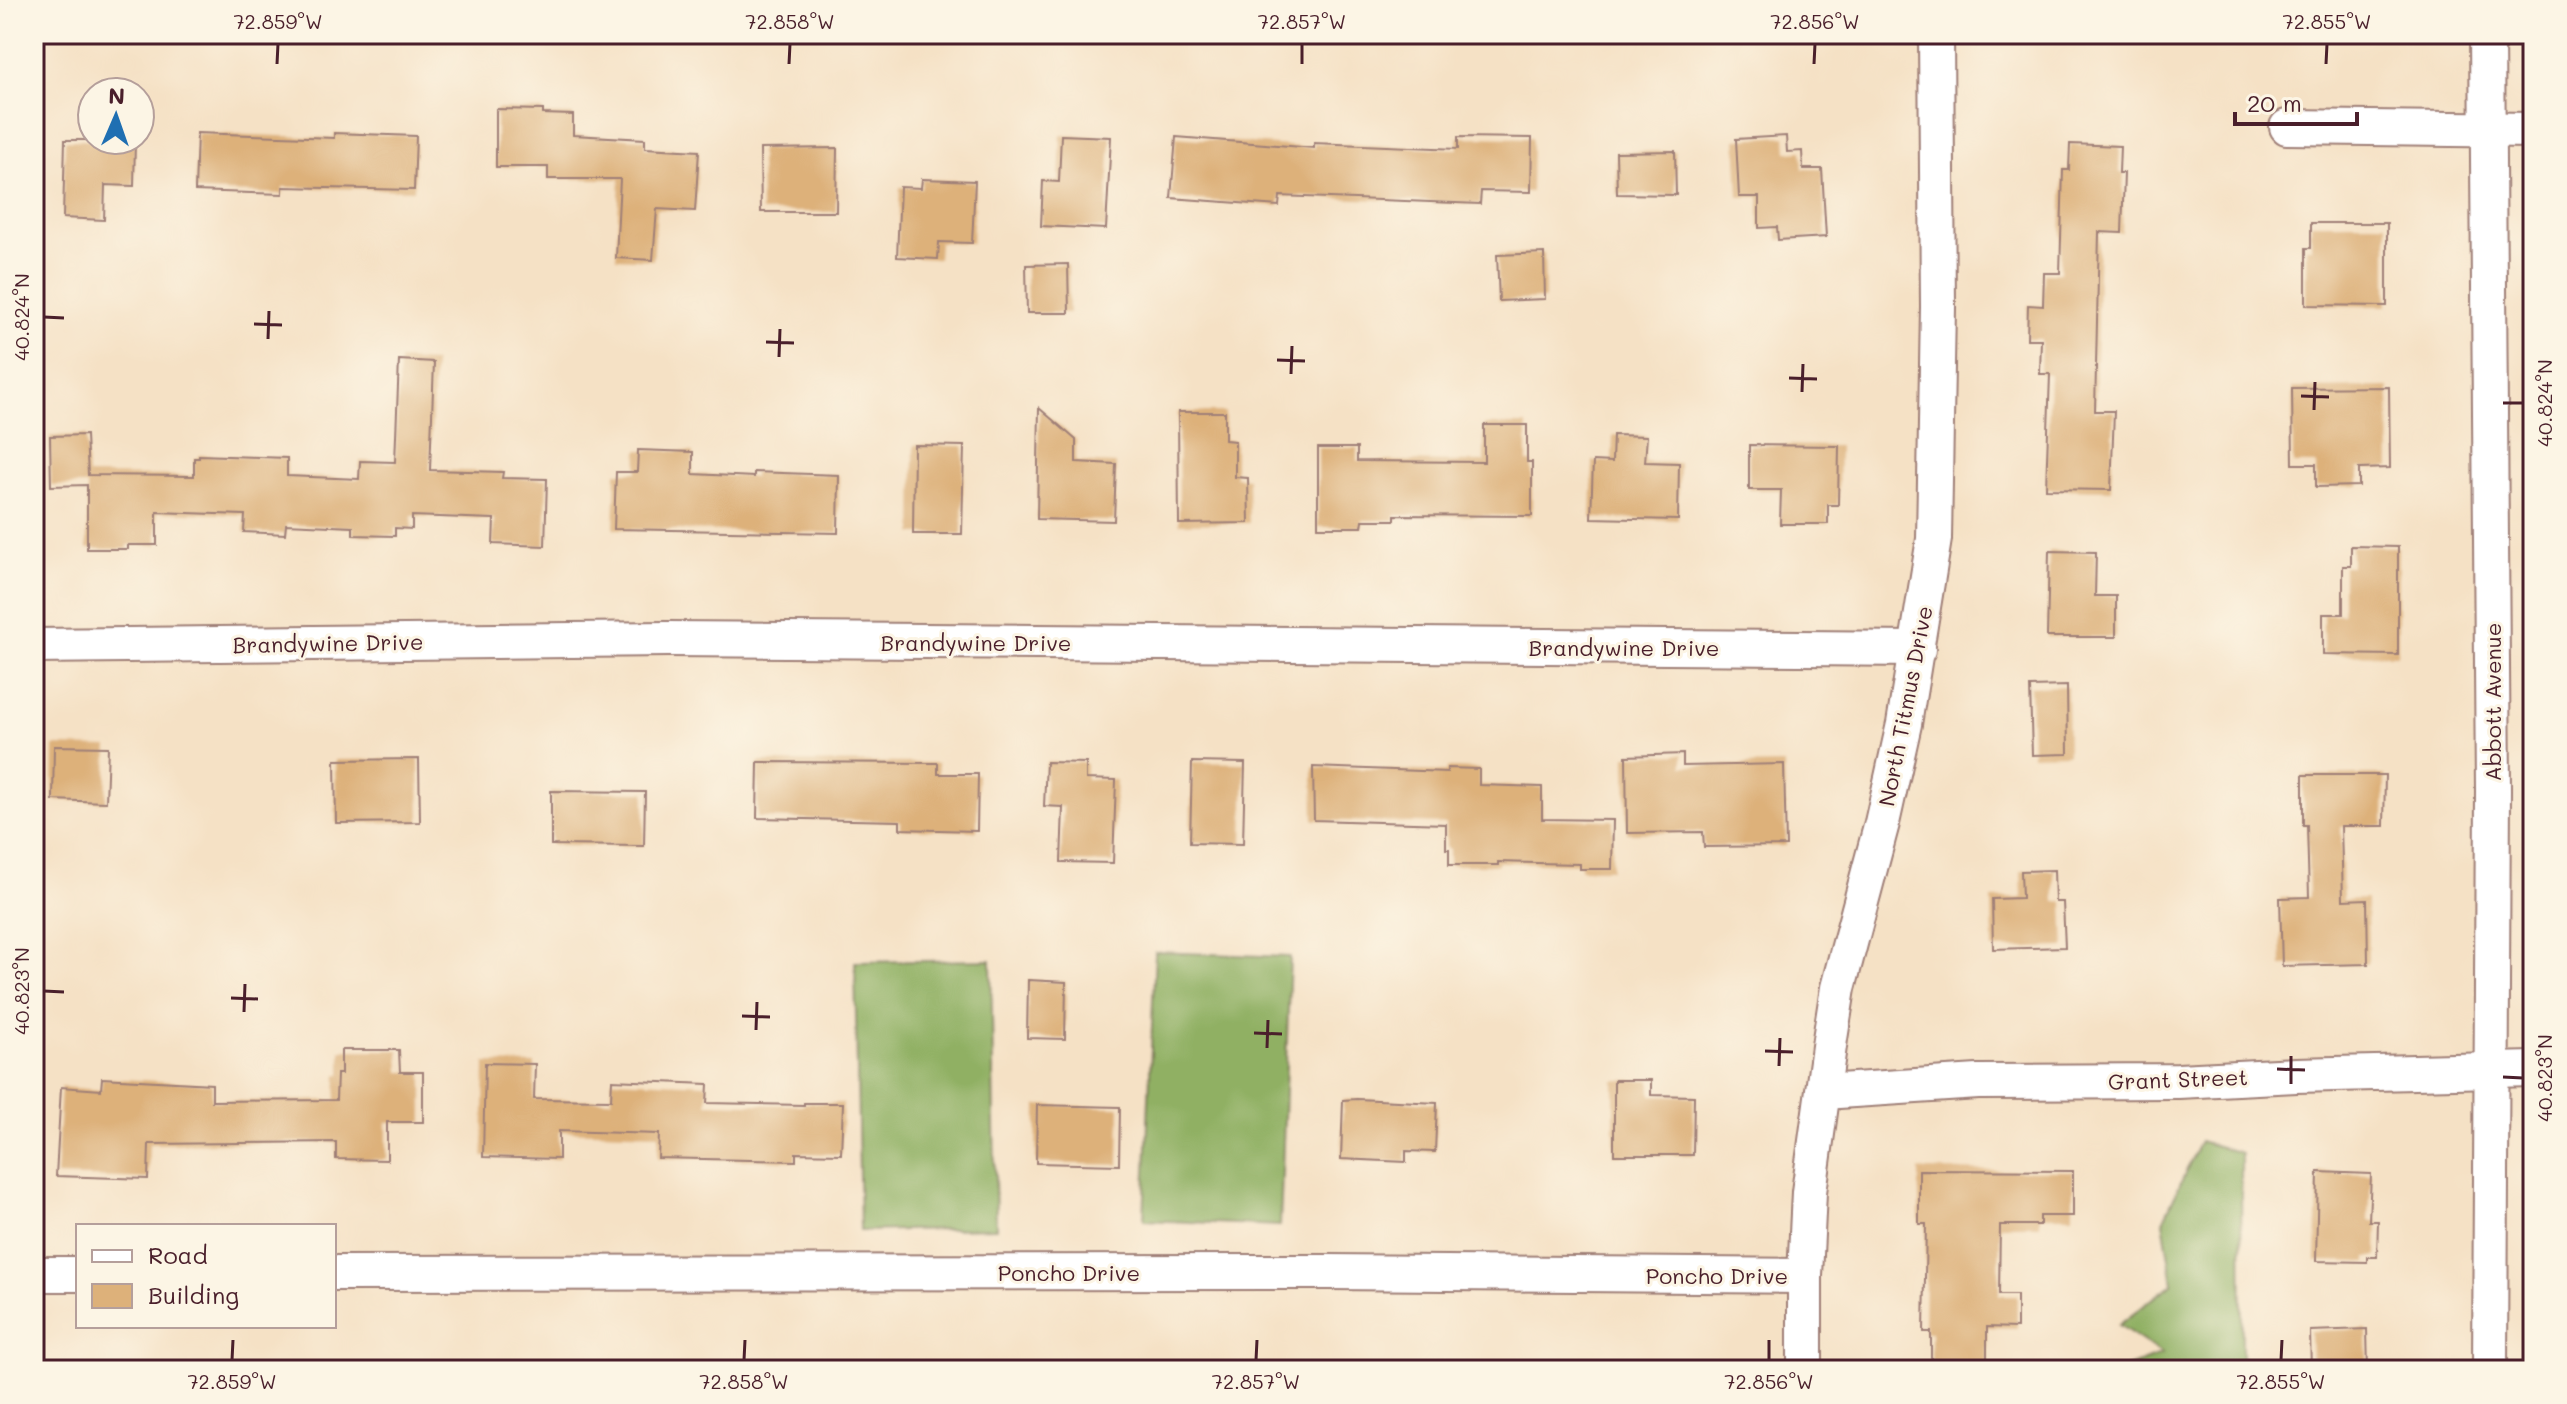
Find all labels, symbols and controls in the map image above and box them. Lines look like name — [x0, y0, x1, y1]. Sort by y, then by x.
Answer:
text: 72.859°W — [233, 8, 323, 34]
text: 72.858°W — [745, 8, 835, 34]
text: 72.857°W — [1258, 8, 1346, 34]
text: 72.856°W — [1770, 8, 1860, 34]
text: 72.855°W — [2283, 8, 2371, 34]
north arrow — [76, 76, 156, 156]
scale bar — [2235, 76, 2357, 126]
text: N — [108, 81, 126, 110]
text: 20 m — [2247, 87, 2302, 118]
text: 40.824°N — [8, 273, 34, 361]
text: 40.824°N — [2531, 359, 2557, 447]
street label: North Titmus Drive — [1871, 603, 1939, 809]
street label: Abbott Avenue — [2478, 623, 2507, 781]
street label: Brandywine Drive — [232, 627, 424, 659]
street label: Brandywine Drive — [881, 628, 1071, 657]
street label: Brandywine Drive — [1529, 633, 1719, 662]
text: 40.823°N — [8, 947, 34, 1035]
text: 40.823°N — [2531, 1034, 2557, 1122]
street label: Grant Street — [2108, 1062, 2248, 1096]
legend — [76, 1224, 336, 1328]
text: Road — [148, 1239, 208, 1270]
street label: Poncho Drive — [998, 1258, 1140, 1287]
street label: Poncho Drive — [1646, 1261, 1788, 1290]
text: Building — [148, 1279, 239, 1310]
text: 72.859°W — [187, 1368, 277, 1394]
text: 72.858°W — [699, 1368, 789, 1394]
text: 72.857°W — [1212, 1368, 1300, 1394]
text: 72.856°W — [1724, 1368, 1814, 1394]
text: 72.855°W — [2237, 1368, 2325, 1394]

